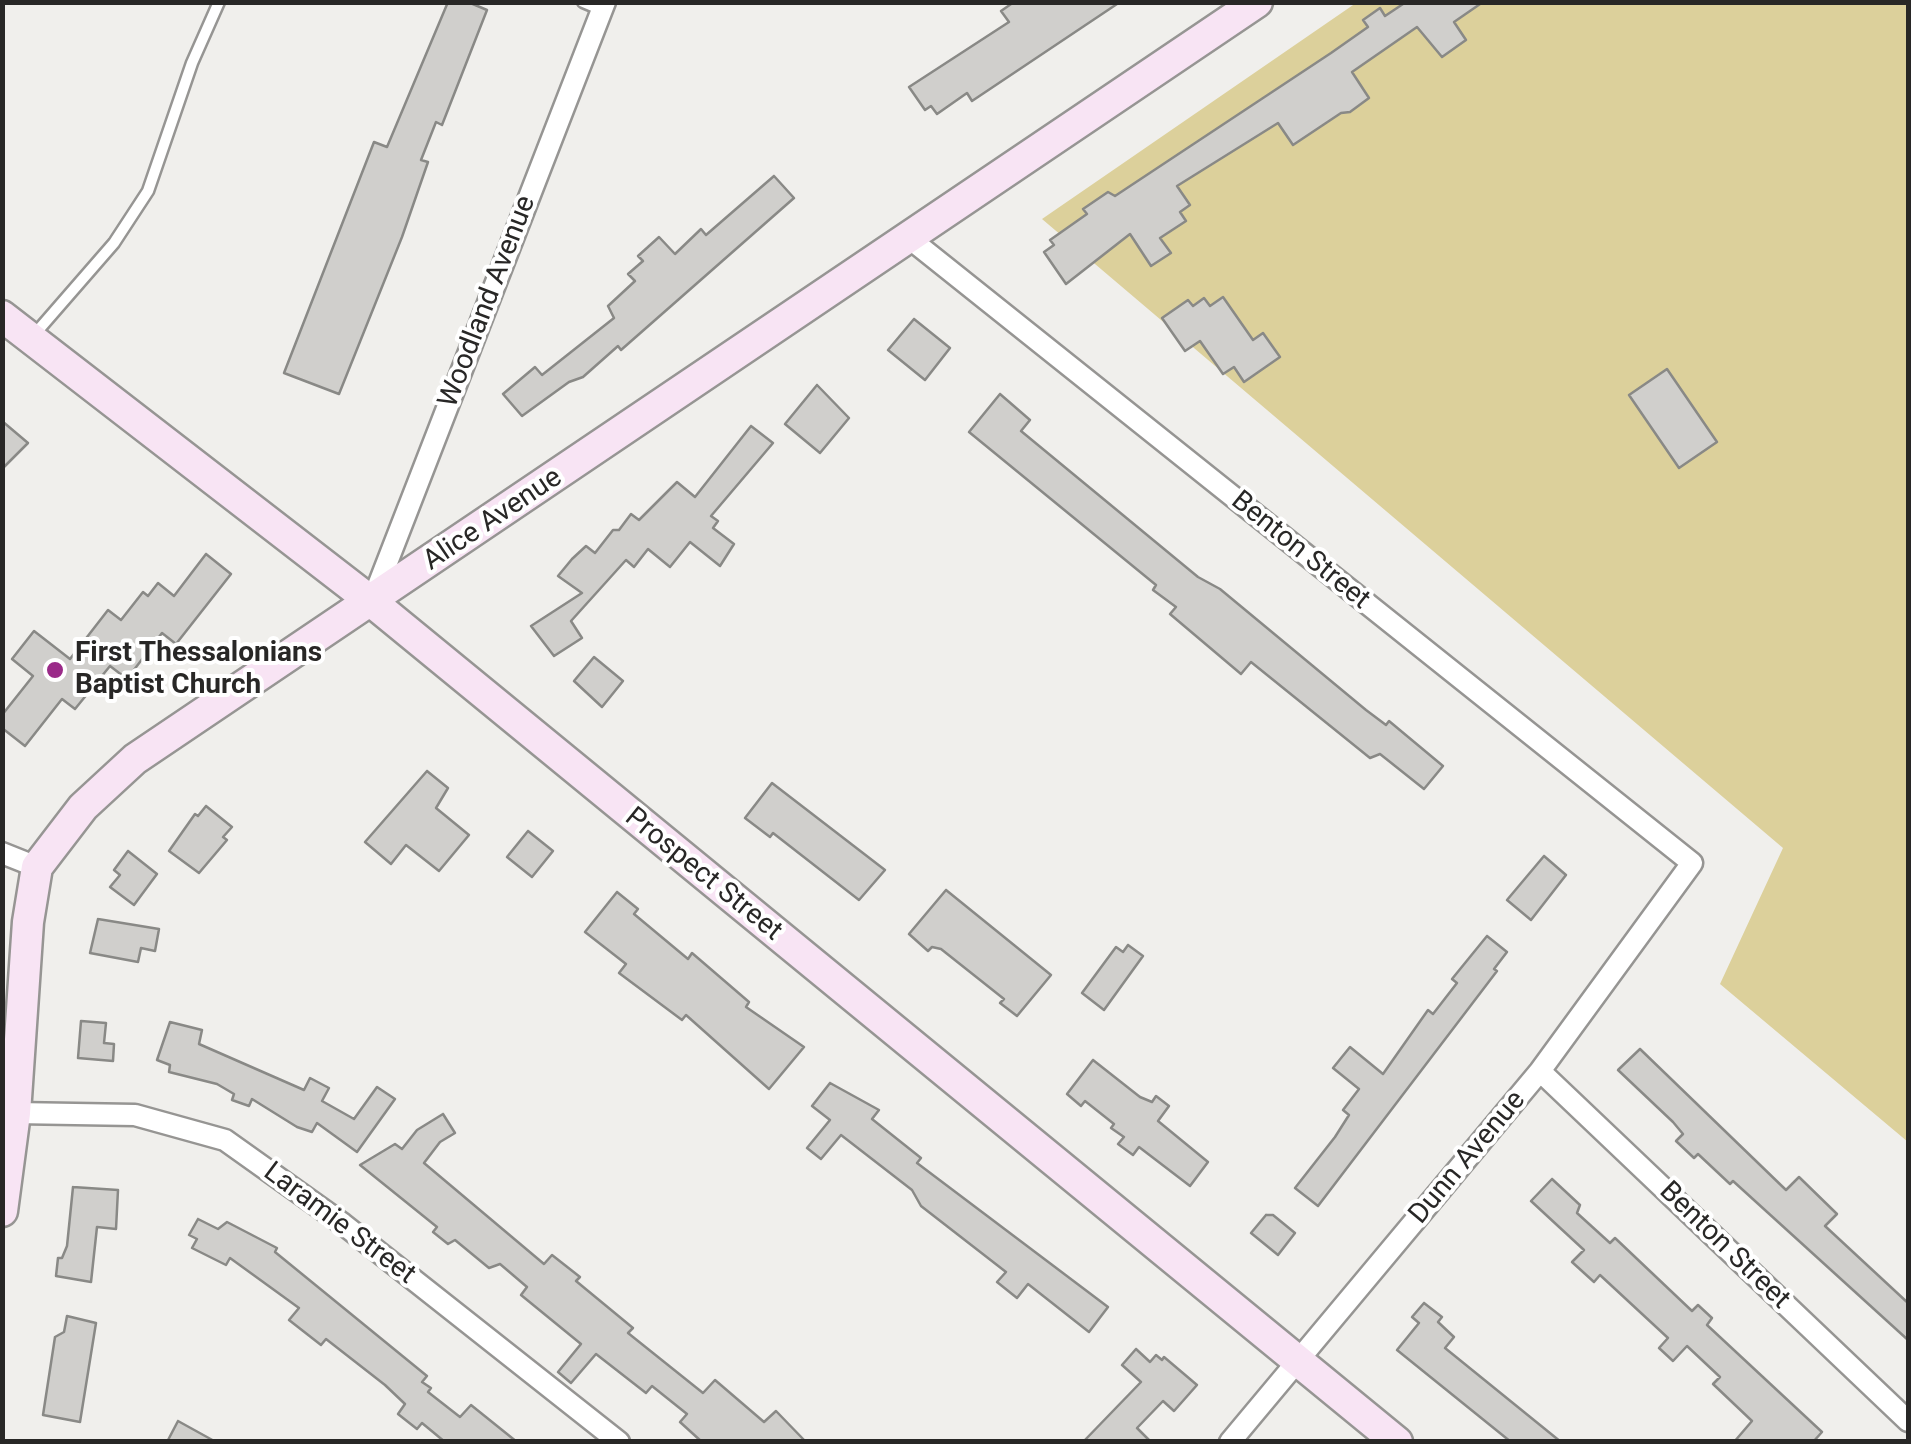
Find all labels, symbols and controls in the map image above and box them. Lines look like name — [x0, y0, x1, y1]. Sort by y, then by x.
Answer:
street label: Woodland Avenue — [432, 191, 544, 413]
street label: Alice Avenue — [417, 461, 569, 579]
street label: Benton Street — [1224, 485, 1376, 617]
place label: First Thessalonians Baptist Church — [75, 637, 322, 703]
marker: First Thessalonians Baptist Church — [44, 659, 66, 681]
street label: Prospect Street — [618, 801, 788, 949]
street label: Dunn Avenue — [1403, 1085, 1533, 1231]
street label: Laramie Street — [256, 1156, 422, 1292]
street label: Benton Street — [1652, 1175, 1796, 1317]

